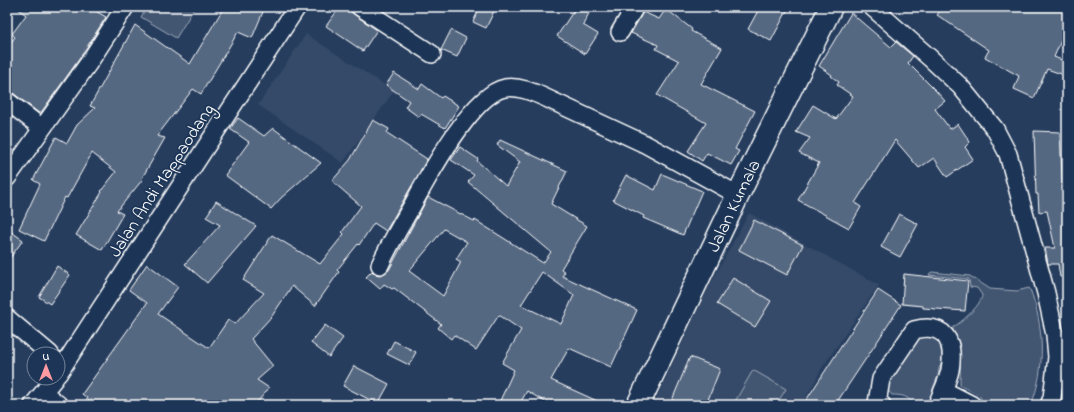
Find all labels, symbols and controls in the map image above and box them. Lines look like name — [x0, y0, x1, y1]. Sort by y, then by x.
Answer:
street label: Jalan Andi Mappaodang — [103, 99, 223, 264]
street label: Jalan Kumala — [702, 156, 769, 257]
north arrow — [26, 346, 66, 386]
text: U — [43, 349, 50, 365]

